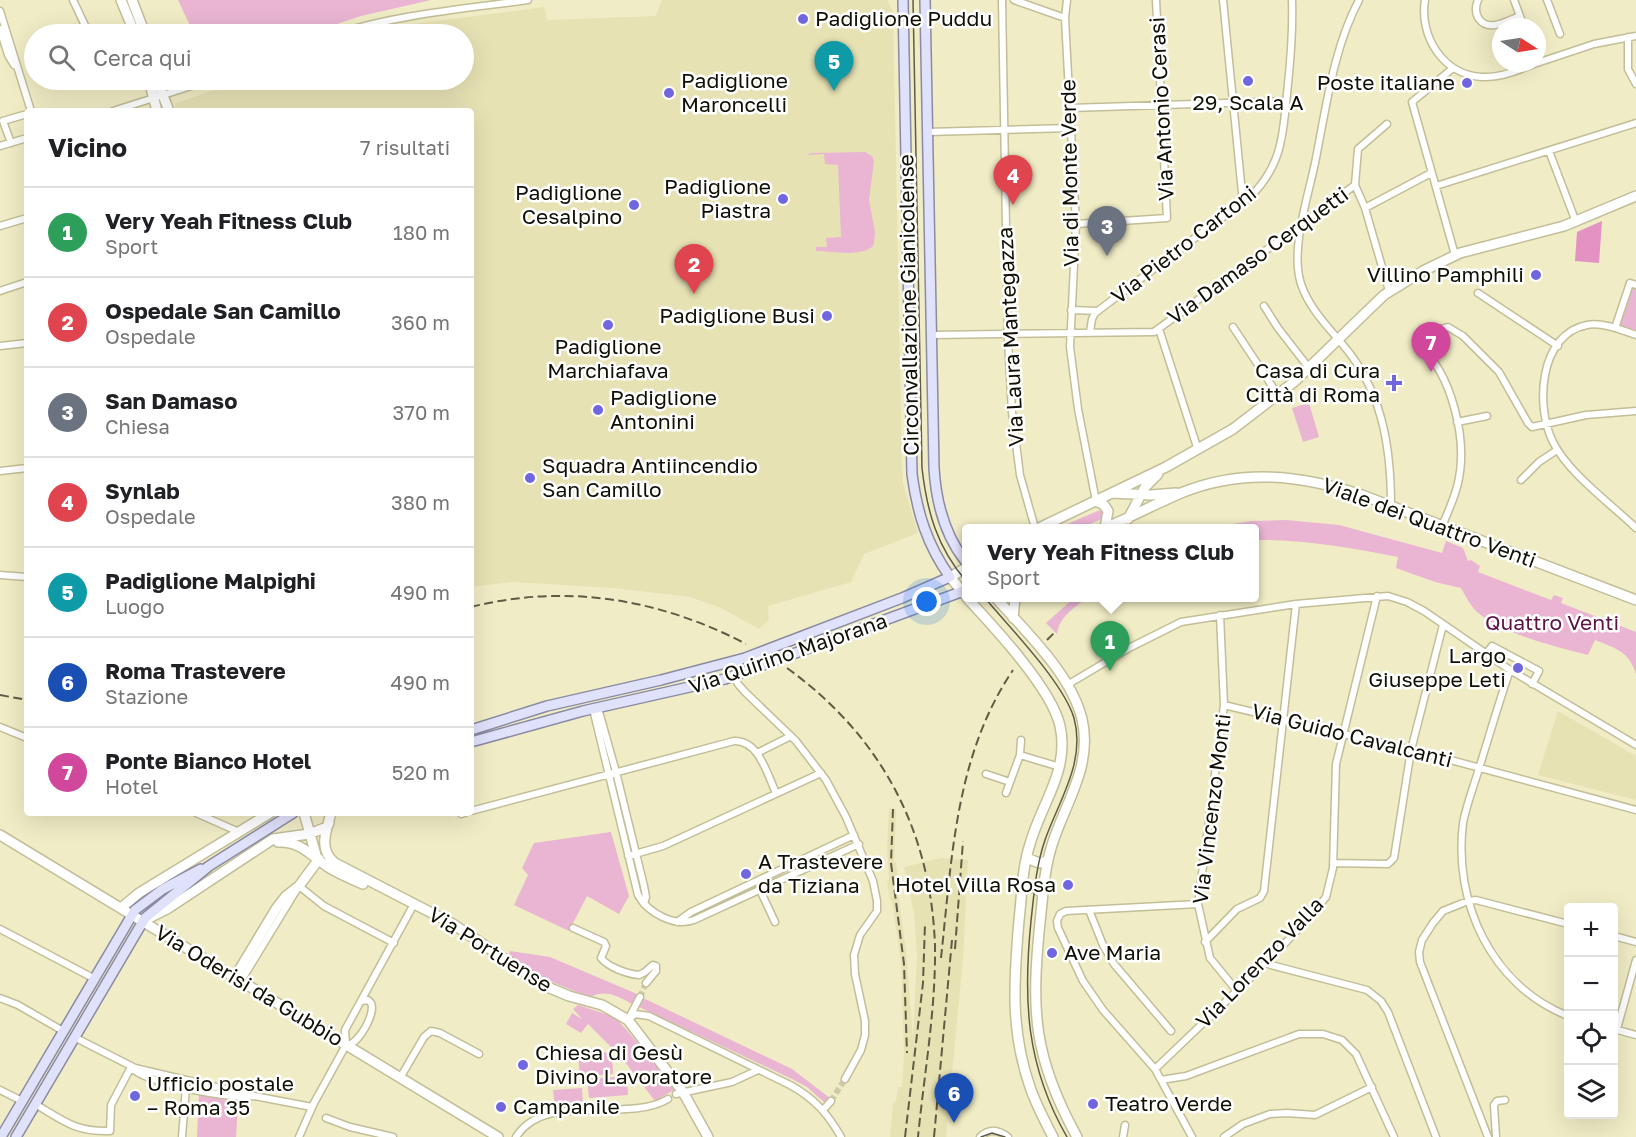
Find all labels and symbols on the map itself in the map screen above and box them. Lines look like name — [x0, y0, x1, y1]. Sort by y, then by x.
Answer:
place label: Padiglione Puddu — [815, 5, 992, 31]
marker: Padiglione Puddu — [796, 12, 810, 26]
street label: Via Antonio Cerasi — [1143, 16, 1179, 202]
north arrow — [1492, 18, 1546, 72]
pin: 5 — [814, 42, 854, 91]
place label: Padiglione Maroncelli — [681, 67, 788, 117]
place label: Poste italiane — [1317, 69, 1455, 95]
marker: 29, Scala A — [1241, 74, 1255, 88]
marker: Poste italiane — [1460, 76, 1474, 90]
street label: Via di Monte Verde — [1054, 79, 1084, 267]
marker: Padiglione Maroncelli — [662, 86, 676, 100]
place label: 29, Scala A — [1192, 89, 1304, 115]
street label: Circonvallazione Gianicolense — [892, 154, 924, 456]
pin: 4 — [994, 156, 1032, 205]
place label: Padiglione Piastra — [664, 173, 771, 223]
place label: Padiglione Cesalpino — [515, 179, 622, 229]
street label: Via Pietro Cartoni — [1106, 180, 1261, 309]
street label: Via Damaso Cerquetti — [1162, 181, 1353, 330]
marker: Padiglione Piastra — [776, 192, 790, 206]
marker: Padiglione Cesalpino — [627, 198, 641, 212]
pin: 3 — [1088, 206, 1126, 256]
street label: Via Laura Mantegazza — [991, 226, 1029, 448]
pin: 2 — [674, 244, 714, 294]
place label: Villino Pamphili — [1367, 261, 1524, 287]
marker: Villino Pamphili — [1529, 268, 1543, 282]
place label: Padiglione Busi — [659, 302, 815, 328]
marker: Padiglione Busi — [820, 309, 834, 323]
marker: Padiglione Marchiafava — [601, 318, 615, 332]
pin: 7 — [1412, 322, 1450, 372]
place label: Padiglione Marchiafava — [547, 333, 669, 383]
place label: Casa di Cura Città di Roma — [1245, 357, 1380, 407]
marker: Casa di Cura Città di Roma — [1385, 374, 1403, 392]
place label: Padiglione Antonini — [610, 384, 717, 434]
marker: Padiglione Antonini — [591, 403, 605, 417]
place label: Squadra Antiincendio San Camillo — [542, 452, 758, 502]
marker: Squadra Antiincendio San Camillo — [523, 471, 537, 485]
street label: Viale dei Quattro Venti — [1319, 471, 1540, 573]
your location — [912, 587, 941, 616]
street label: Via Quirino Majorana — [685, 607, 890, 699]
park label: Quattro Venti — [1485, 609, 1619, 635]
pin: 1 — [1090, 622, 1130, 671]
place label: Largo Giuseppe Leti — [1368, 642, 1506, 692]
marker: Largo Giuseppe Leti — [1511, 661, 1525, 675]
street label: Via Guido Cavalcanti — [1249, 697, 1455, 773]
street label: Via Vincenzo Monti — [1186, 712, 1236, 906]
place label: A Trastevere da Tiziana — [758, 848, 883, 898]
marker: A Trastevere da Tiziana — [739, 867, 753, 881]
place label: Hotel Villa Rosa — [895, 871, 1056, 897]
marker: Hotel Villa Rosa — [1061, 878, 1075, 892]
street label: Via Lorenzo Valla — [1190, 891, 1329, 1033]
street label: Via Portuense — [424, 901, 557, 998]
street label: Via Oderisi da Gubbio — [151, 919, 348, 1052]
place label: Ave Maria — [1064, 939, 1161, 965]
marker: Ave Maria — [1045, 946, 1059, 960]
place label: Chiesa di Gesù Divino Lavoratore — [535, 1039, 712, 1089]
marker: Chiesa di Gesù Divino Lavoratore — [516, 1058, 530, 1072]
place label: Ufficio postale – Roma 35 — [147, 1070, 294, 1120]
pin: 6 — [934, 1074, 974, 1123]
marker: Ufficio postale – Roma 35 — [128, 1089, 142, 1103]
place label: Teatro Verde — [1105, 1090, 1232, 1116]
place label: Campanile — [513, 1093, 620, 1119]
marker: Teatro Verde — [1086, 1097, 1100, 1111]
marker: Campanile — [494, 1100, 508, 1114]

